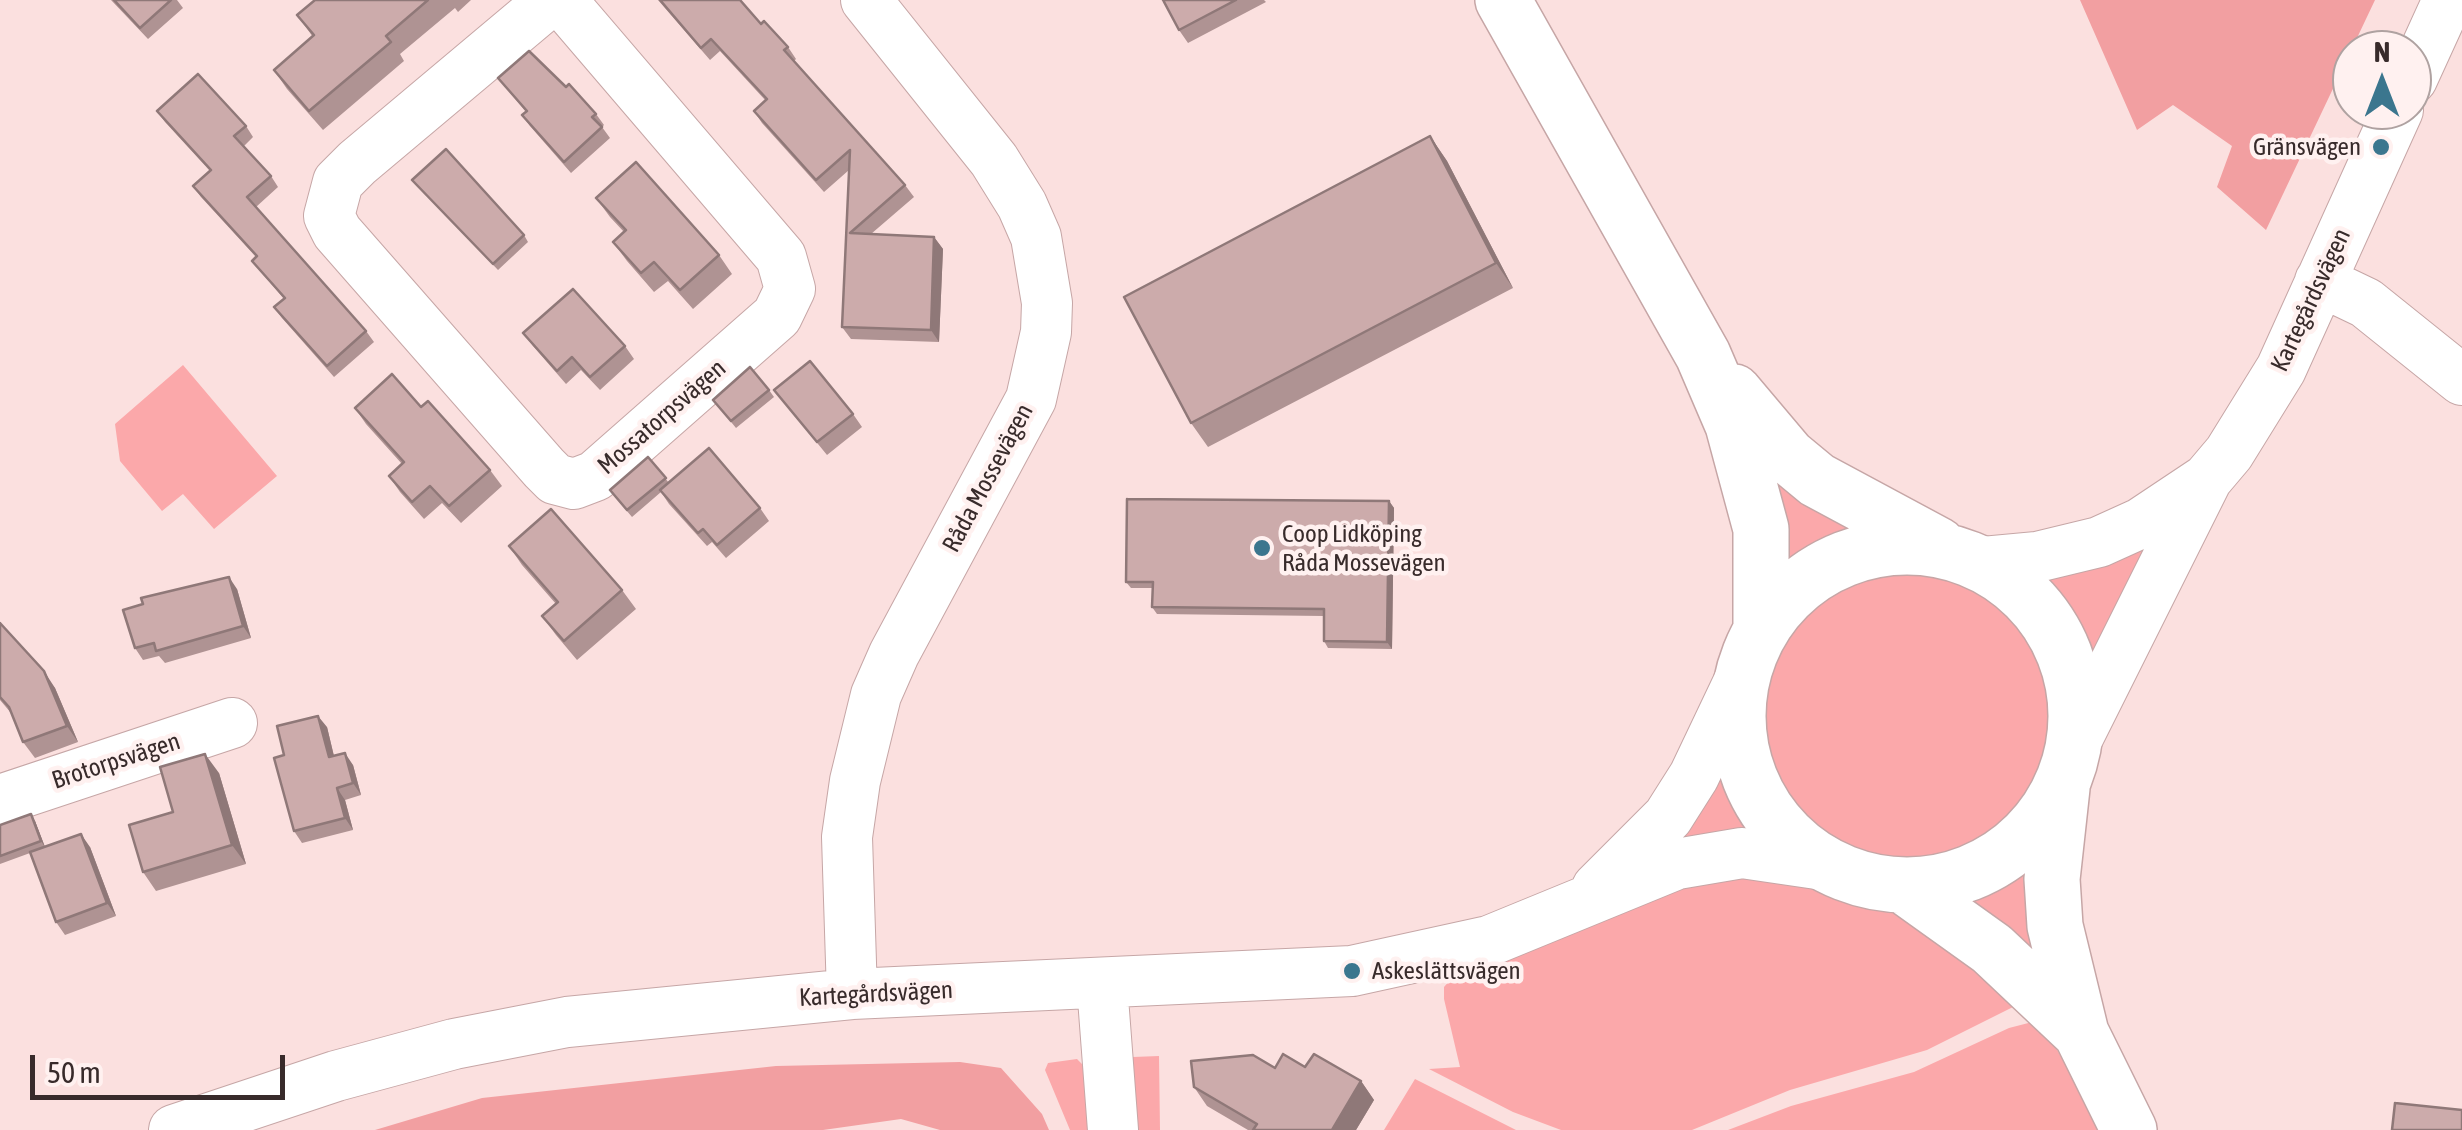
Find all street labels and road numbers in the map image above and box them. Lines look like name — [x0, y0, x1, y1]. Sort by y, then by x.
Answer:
street label: Kartegårdsvägen — [2265, 224, 2357, 376]
street label: Mossatorpsvägen — [592, 353, 732, 481]
street label: Råda Mossevägen — [936, 399, 1040, 557]
street label: Brotorpsvägen — [48, 726, 184, 796]
street label: Kartegårdsvägen — [798, 975, 954, 1013]

